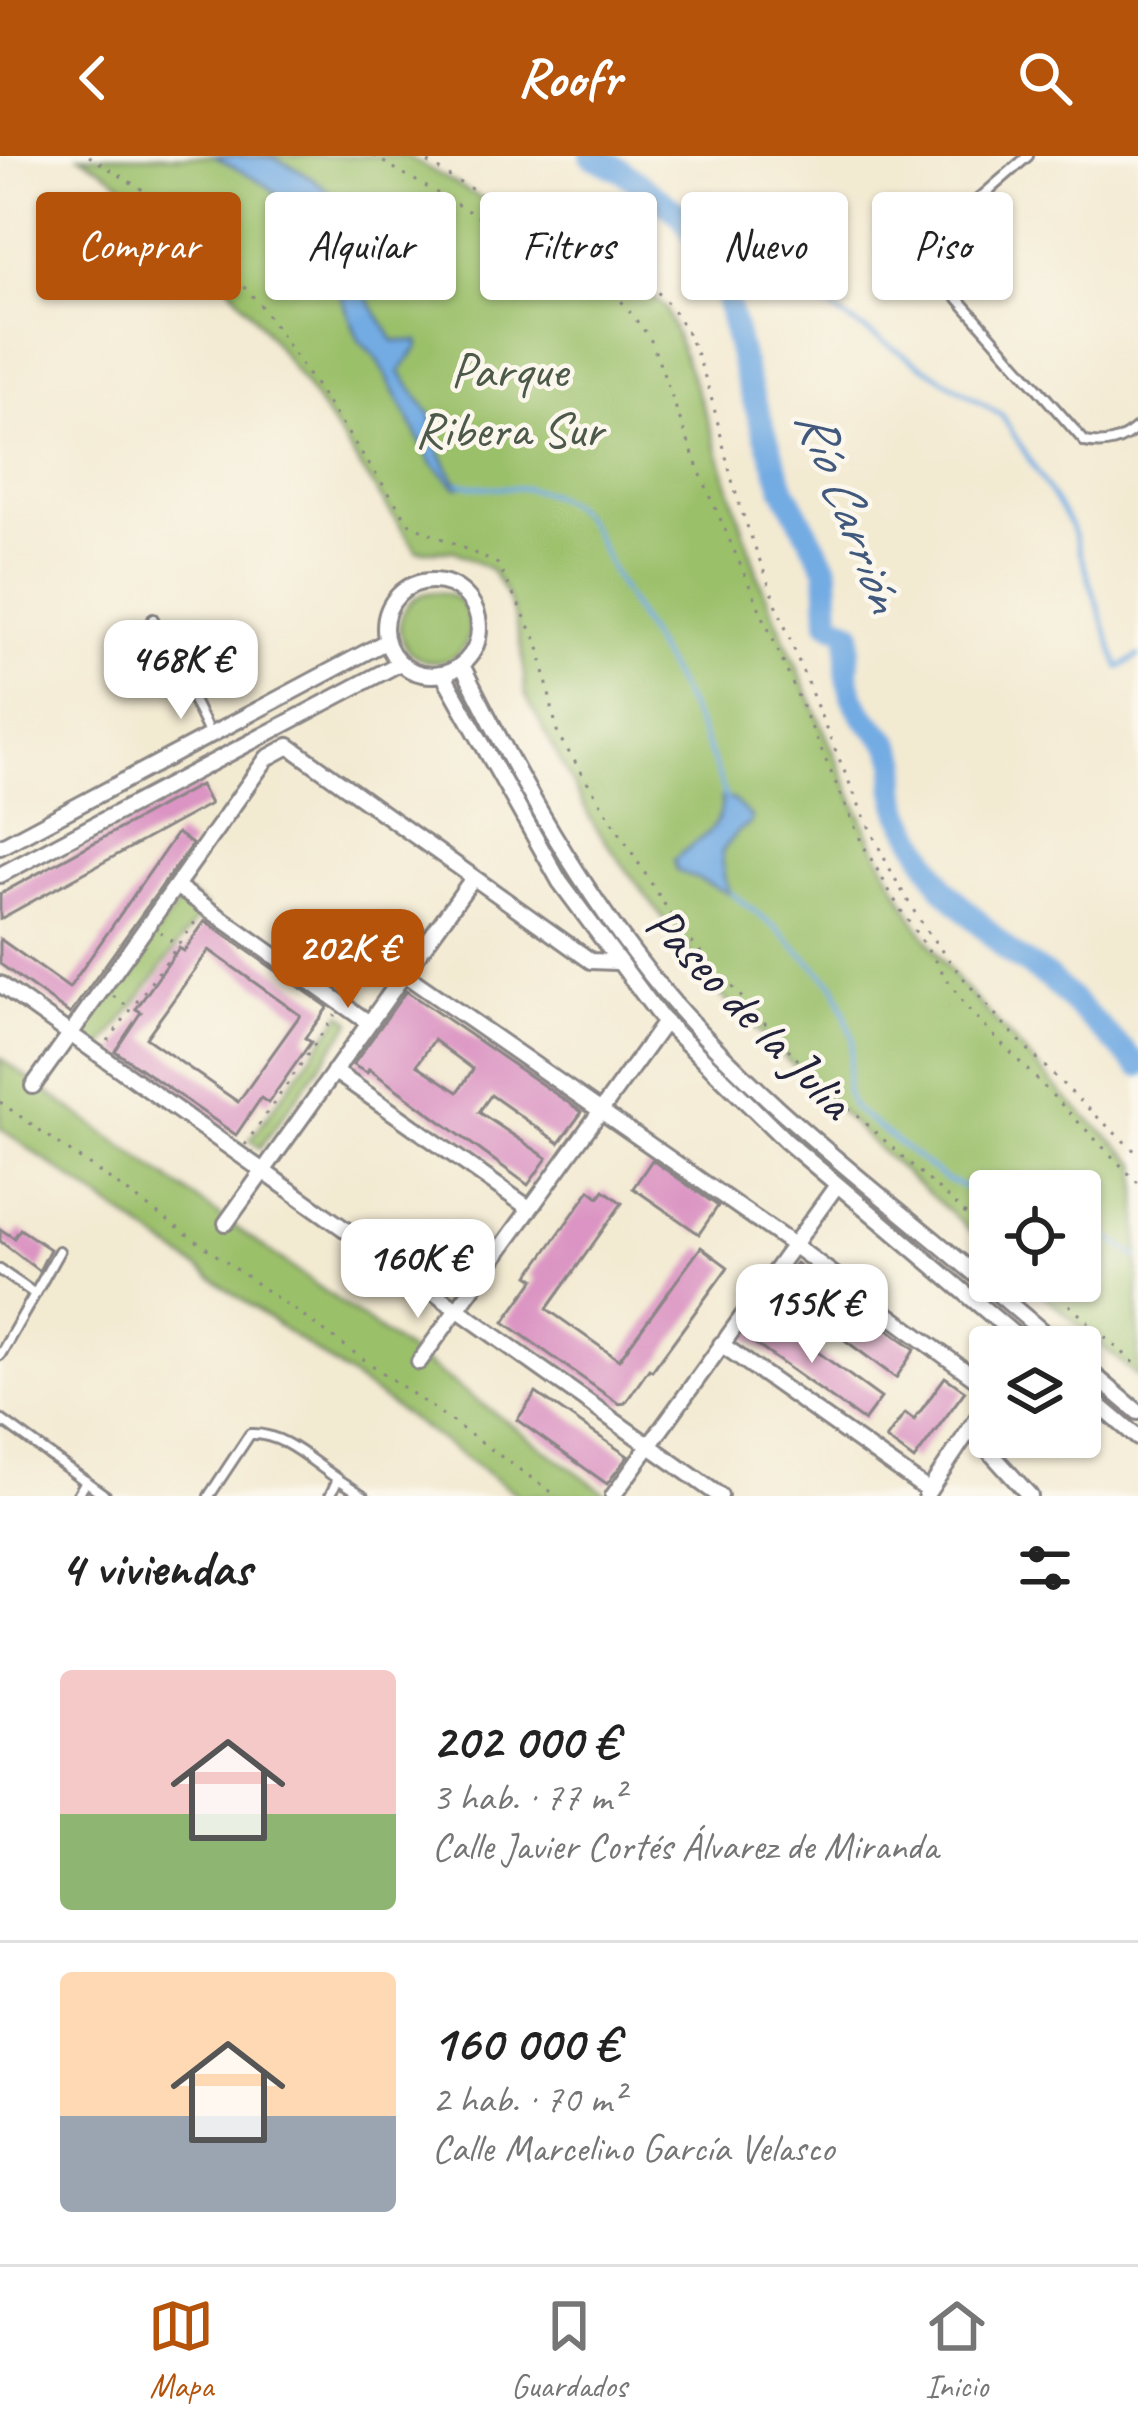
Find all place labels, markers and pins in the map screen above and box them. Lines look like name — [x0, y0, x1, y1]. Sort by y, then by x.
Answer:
pin: 468K € — [83, 620, 279, 722]
pin: 202K € — [250, 909, 446, 1011]
pin: 160K € — [320, 1219, 516, 1321]
pin: 155K € — [714, 1264, 910, 1366]

